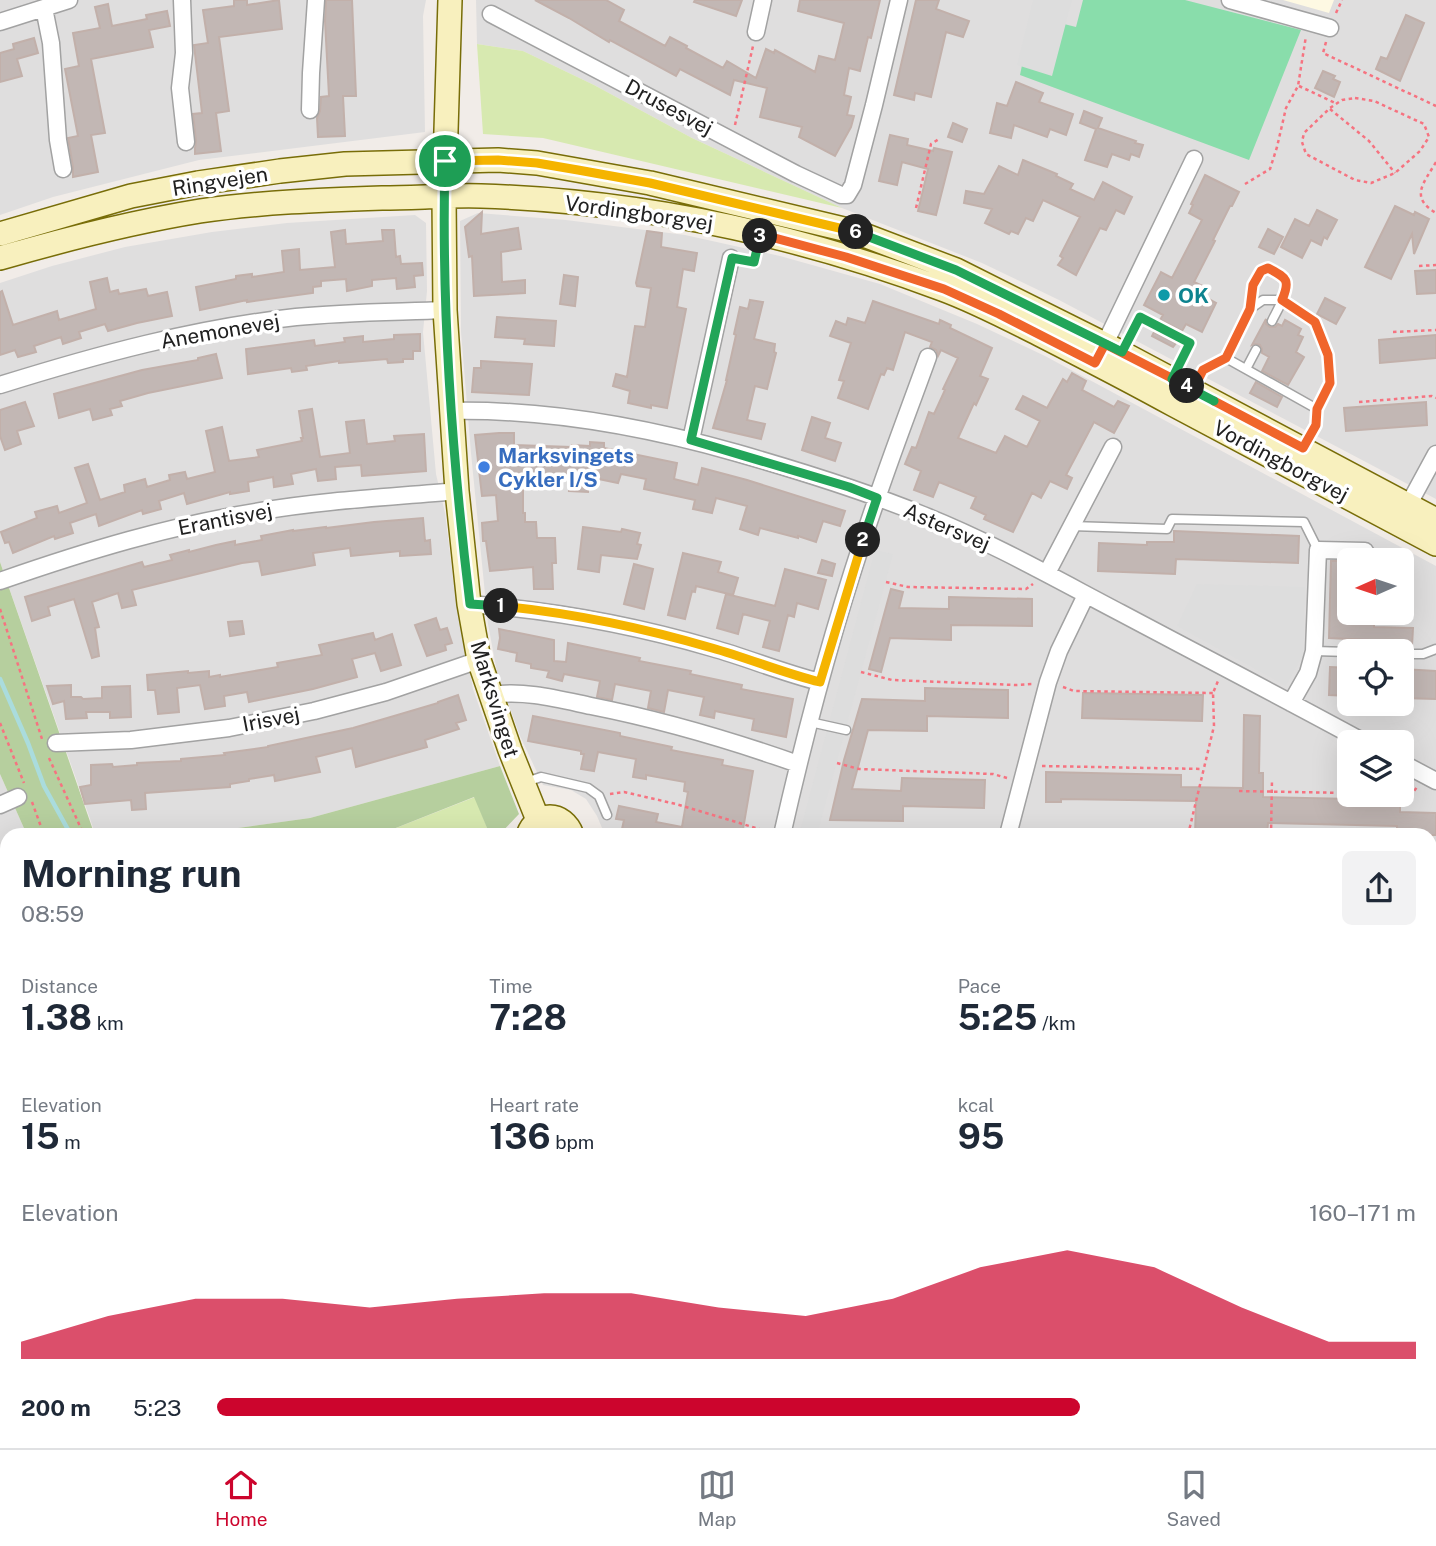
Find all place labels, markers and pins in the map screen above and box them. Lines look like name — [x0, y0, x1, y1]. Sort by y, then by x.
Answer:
pin — [415, 131, 475, 191]
pin: 6 — [838, 215, 874, 250]
pin: 3 — [742, 218, 778, 254]
place label: OK — [1178, 283, 1209, 308]
marker: OK — [1156, 287, 1172, 303]
pin: 4 — [1170, 368, 1204, 404]
place label: Marksvingets Cykler I/S — [498, 443, 634, 492]
marker: Marksvingets Cykler I/S — [476, 459, 492, 475]
pin: 2 — [846, 522, 880, 558]
pin: 1 — [484, 588, 518, 624]

